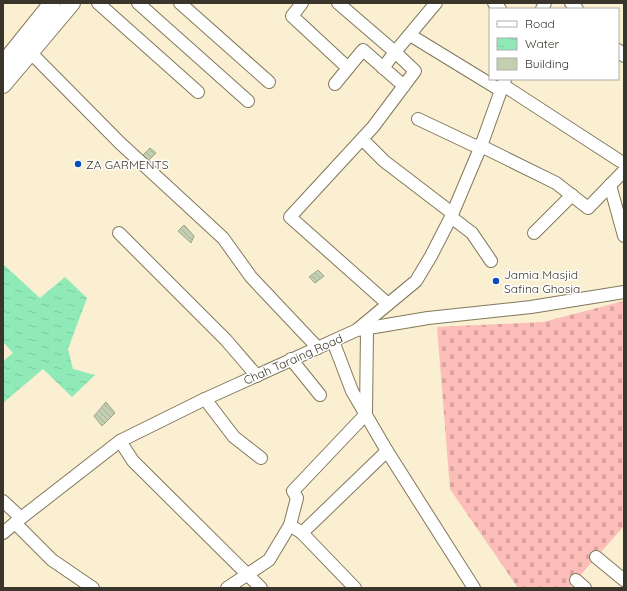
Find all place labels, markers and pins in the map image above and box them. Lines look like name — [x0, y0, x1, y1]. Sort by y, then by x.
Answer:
place label: ZA GARMENTS — [86, 157, 169, 172]
marker: ZA GARMENTS — [73, 159, 83, 169]
place label: Jamia Masjid Safina Ghosia — [504, 267, 580, 296]
marker: Jamia Masjid Safina Ghosia — [491, 276, 501, 286]

